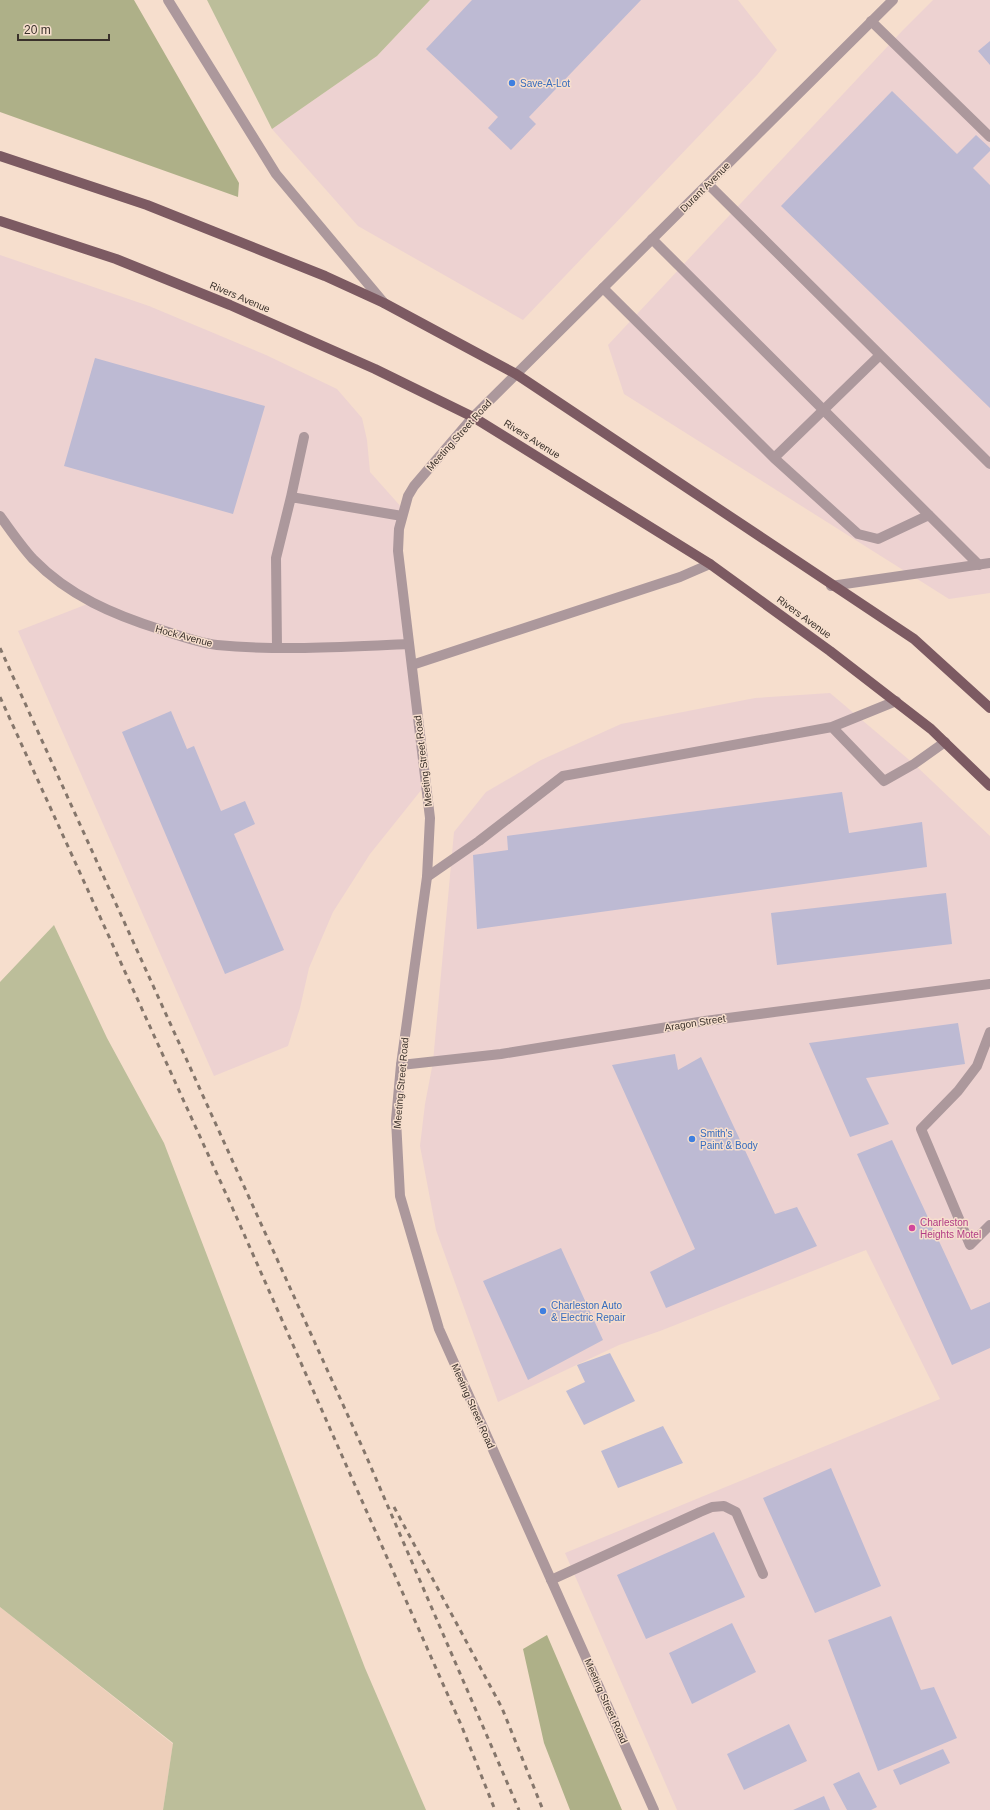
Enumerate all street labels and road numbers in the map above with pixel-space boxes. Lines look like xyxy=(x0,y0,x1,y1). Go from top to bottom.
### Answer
street label: Durant Avenue xyxy=(678,159,733,214)
street label: Rivers Avenue xyxy=(208,279,272,315)
street label: Meeting Street Road xyxy=(424,397,494,473)
street label: Rivers Avenue xyxy=(502,417,563,461)
street label: Rivers Avenue xyxy=(775,594,834,641)
street label: Hock Avenue xyxy=(154,623,214,649)
street label: Meeting Street Road xyxy=(412,715,434,807)
street label: Aragon Street xyxy=(664,1013,727,1033)
street label: Meeting Street Road xyxy=(392,1037,410,1129)
street label: Meeting Street Road xyxy=(449,1362,497,1450)
street label: Meeting Street Road xyxy=(582,1657,630,1745)

